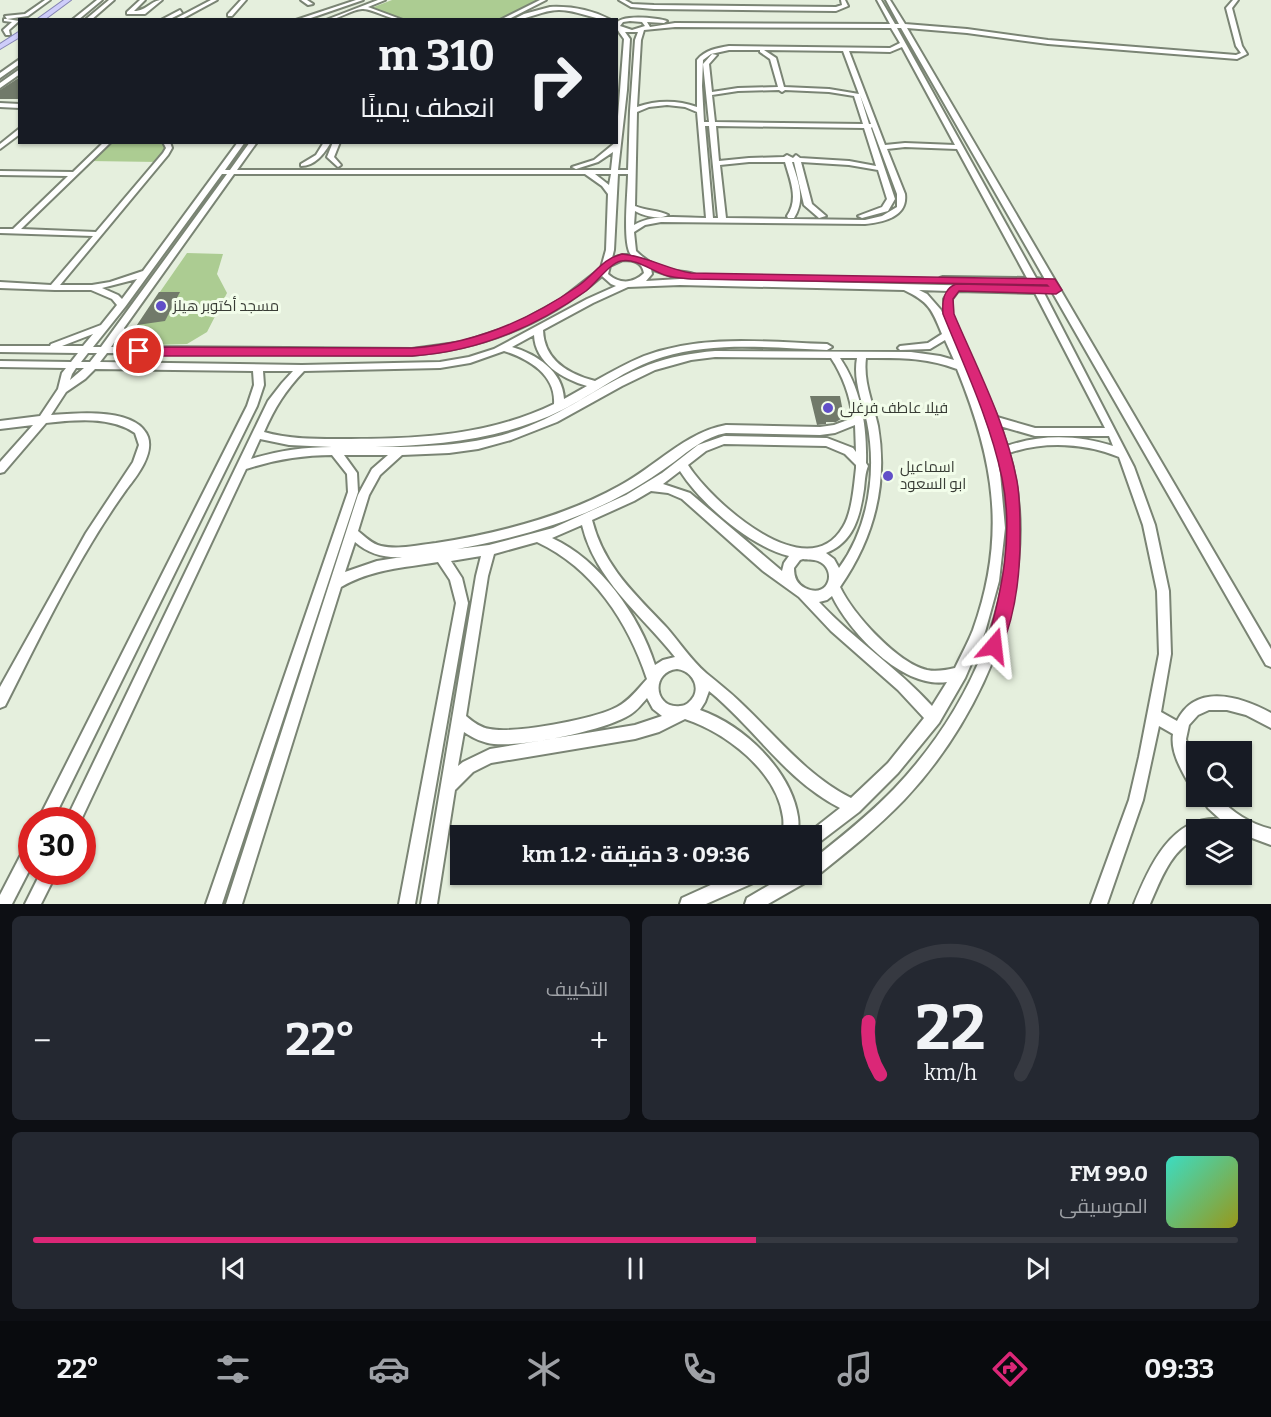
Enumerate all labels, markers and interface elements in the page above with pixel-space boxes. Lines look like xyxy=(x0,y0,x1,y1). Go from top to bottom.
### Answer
text: 310 m xyxy=(378,31,495,81)
icon: right xyxy=(516,42,594,120)
text: انعطف يمينًا xyxy=(360,92,495,124)
place label: مسجد أكتوبر هيلز xyxy=(172,296,279,315)
marker: مسجد أكتوبر هيلز xyxy=(154,299,168,313)
pin xyxy=(113,325,164,376)
icon: arrive xyxy=(122,334,155,367)
place label: فيلا عاطف فرغلى xyxy=(840,399,948,418)
marker: فيلا عاطف فرغلى xyxy=(821,401,835,415)
place label: اسماعيل ابو السعود xyxy=(900,458,966,493)
marker: اسماعيل ابو السعود xyxy=(881,469,895,483)
position arrow xyxy=(962,614,1026,678)
map controls xyxy=(1186,741,1252,885)
button: search xyxy=(1186,741,1252,807)
speed limit sign: 30 xyxy=(18,807,96,885)
button: layers xyxy=(1186,819,1252,885)
text: 09:36 · 3 دقيقة · 1.2 km xyxy=(522,841,750,868)
text: التكييف xyxy=(546,977,609,1001)
text: 22 xyxy=(915,991,985,1066)
text: 22° xyxy=(285,1013,356,1067)
text: − xyxy=(33,1021,51,1061)
text: + xyxy=(590,1021,608,1061)
text: km/h xyxy=(924,1060,977,1086)
text: 99.0 FM xyxy=(1070,1160,1148,1187)
text: الموسيقى xyxy=(1059,1194,1148,1218)
icon: previous xyxy=(217,1252,250,1285)
icon: pause xyxy=(619,1252,652,1285)
icon: next xyxy=(1021,1252,1054,1285)
icon: filters xyxy=(212,1348,254,1390)
icon: car xyxy=(368,1348,410,1390)
icon: climate xyxy=(523,1348,565,1390)
icon: phone xyxy=(678,1348,720,1390)
icon: music xyxy=(834,1348,876,1390)
icon: directions xyxy=(989,1348,1031,1390)
text: 22° xyxy=(57,1353,99,1385)
text: 09:33 xyxy=(1144,1353,1214,1385)

